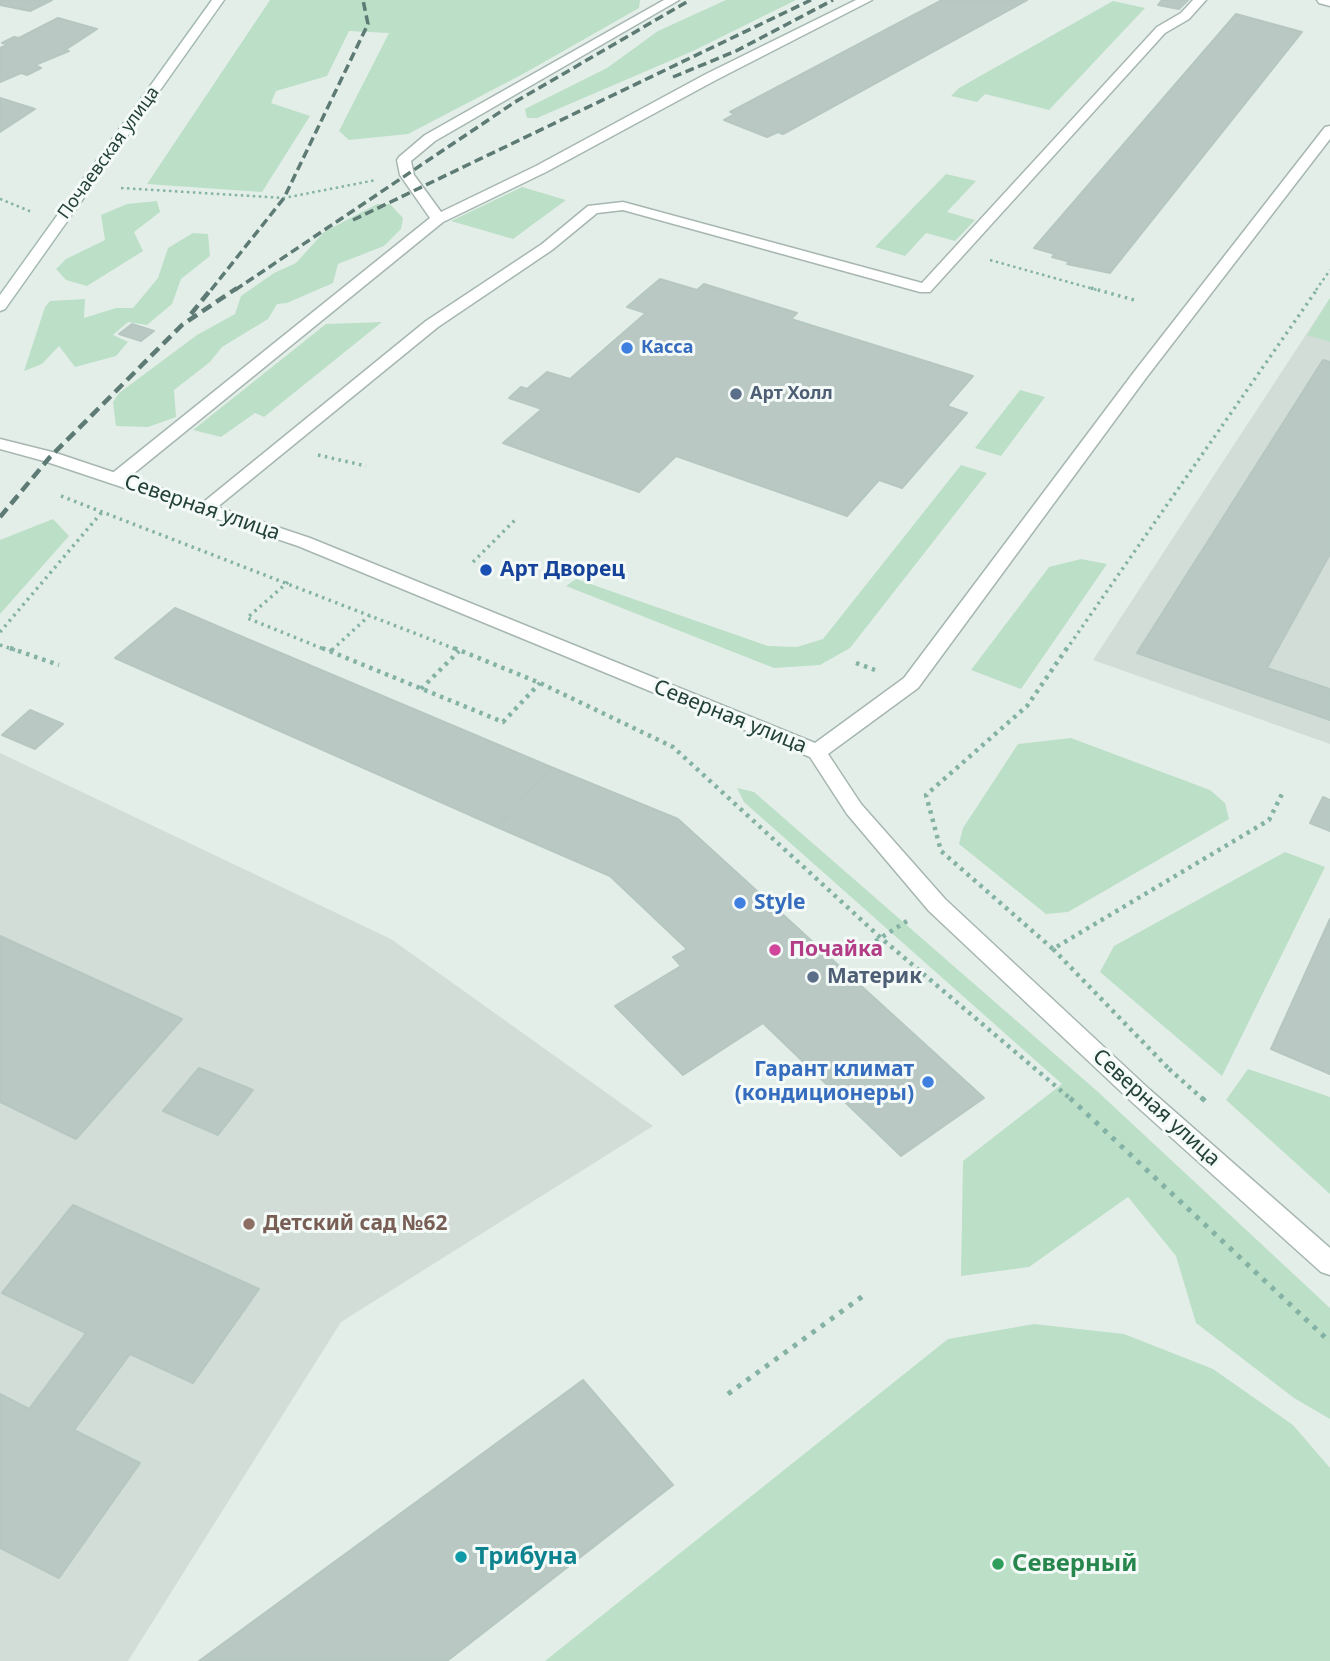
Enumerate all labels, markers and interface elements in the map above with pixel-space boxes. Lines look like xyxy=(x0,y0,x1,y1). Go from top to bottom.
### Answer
street label: Почаевская улица xyxy=(54,83,164,223)
place label: Касса xyxy=(641,337,693,359)
marker: Касса xyxy=(619,340,635,356)
place label: Арт Холл xyxy=(750,383,833,405)
marker: Арт Холл xyxy=(728,386,744,402)
street label: Северная улица xyxy=(121,470,283,546)
place label: Арт Дворец xyxy=(500,557,625,583)
marker: Арт Дворец xyxy=(478,562,494,578)
street label: Северная улица xyxy=(650,675,810,759)
place label: Style xyxy=(754,890,805,916)
marker: Style xyxy=(732,895,748,911)
place label: Почайка xyxy=(789,937,883,963)
marker: Почайка xyxy=(767,942,783,958)
place label: Материк xyxy=(827,964,922,990)
marker: Материк xyxy=(805,969,821,985)
street label: Северная улица xyxy=(1087,1044,1225,1172)
place label: Гарант климат (кондиционеры) xyxy=(735,1057,914,1107)
marker: Гарант климат (кондиционеры) xyxy=(920,1074,936,1090)
place label: Детский сад №62 xyxy=(263,1211,447,1237)
marker: Детский сад №62 xyxy=(241,1216,257,1232)
place label: Трибуна xyxy=(475,1543,578,1571)
marker: Трибуна xyxy=(453,1549,469,1565)
place label: Северный xyxy=(1012,1550,1137,1578)
marker: Северный xyxy=(990,1556,1006,1572)

